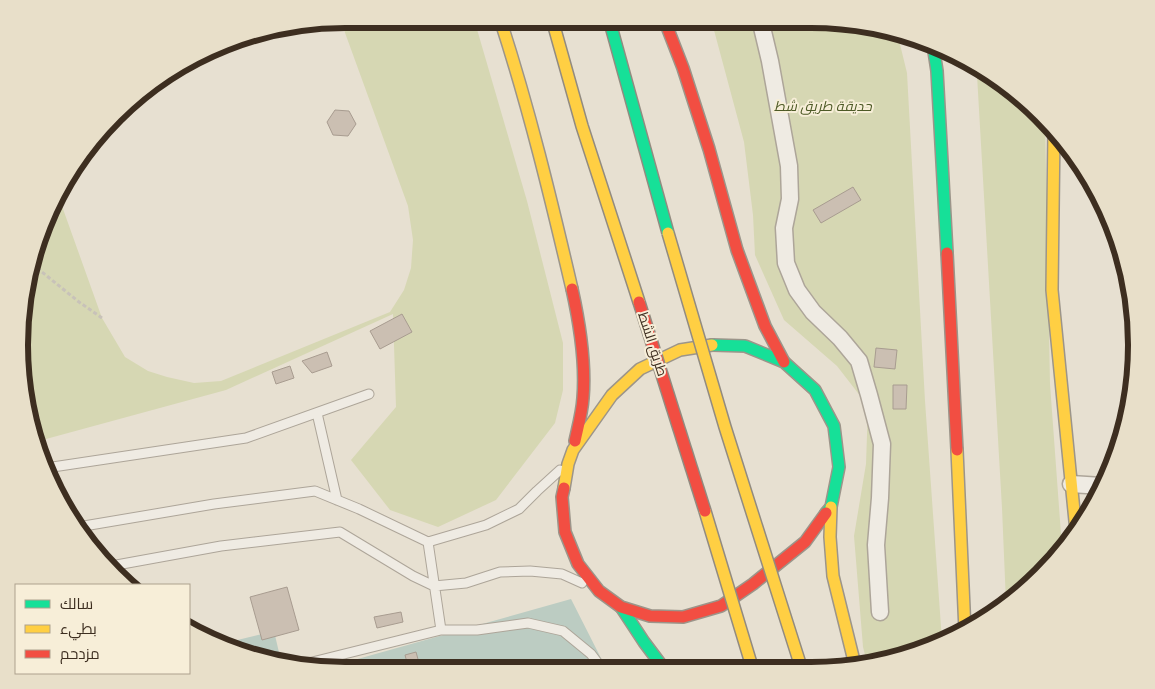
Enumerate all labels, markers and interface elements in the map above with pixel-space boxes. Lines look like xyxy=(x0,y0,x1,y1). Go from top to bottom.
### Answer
park label: حديقة طريق شط xyxy=(774,99,873,115)
street label: طريق الشط xyxy=(634,310,670,378)
legend xyxy=(15,584,190,674)
text: سالك xyxy=(60,596,93,612)
text: بطيء xyxy=(60,621,97,641)
text: مزدحم xyxy=(60,646,100,664)

